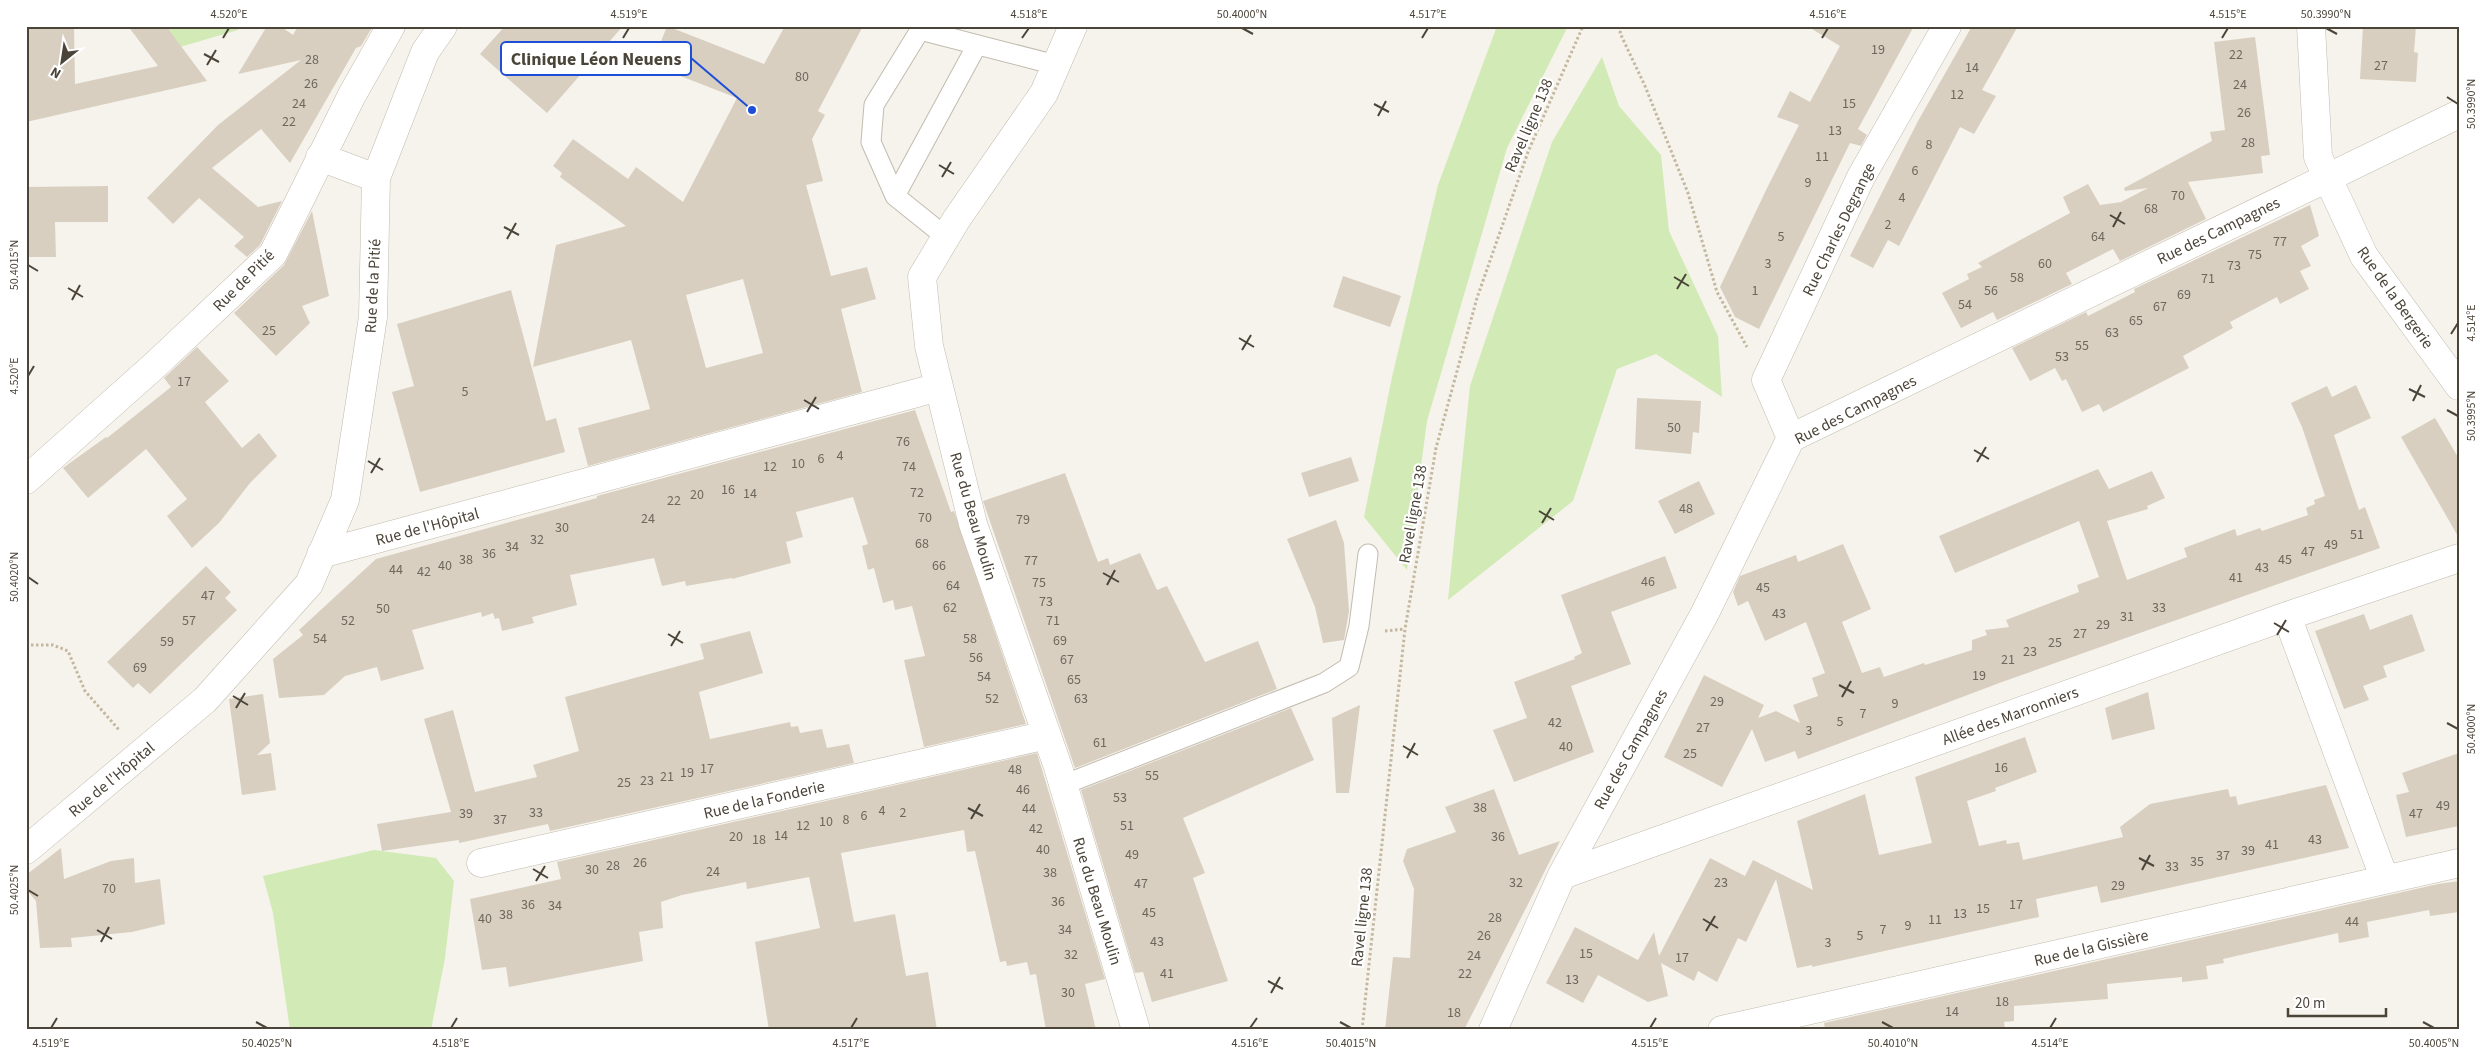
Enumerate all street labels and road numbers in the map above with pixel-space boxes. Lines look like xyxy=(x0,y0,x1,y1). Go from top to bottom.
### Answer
street label: Ravel ligne 138 xyxy=(1499,75,1559,176)
street label: Rue Charles Degrange xyxy=(1797,159,1881,300)
street label: Rue des Campagnes xyxy=(2153,191,2284,270)
street label: Rue de la Pitié xyxy=(360,238,386,334)
street label: Rue de la Bergerie xyxy=(2352,242,2439,353)
street label: Rue de Pitié xyxy=(208,245,280,316)
street label: Rue des Campagnes xyxy=(1791,369,1921,450)
street label: Rue du Beau Moulin xyxy=(944,450,1002,583)
street label: Ravel ligne 138 xyxy=(1394,463,1432,565)
street label: Rue de l'Hôpital xyxy=(373,503,481,551)
street label: Allée des Marronniers xyxy=(1939,681,2082,751)
street label: Rue des Campagnes xyxy=(1589,685,1673,814)
street label: Rue de l'Hôpital xyxy=(64,737,159,822)
street label: Rue de la Fonderie xyxy=(702,775,827,825)
street label: Rue du Beau Moulin xyxy=(1067,835,1127,968)
street label: Ravel ligne 138 xyxy=(1346,866,1378,968)
street label: Rue de la Gissière xyxy=(2032,924,2151,972)

